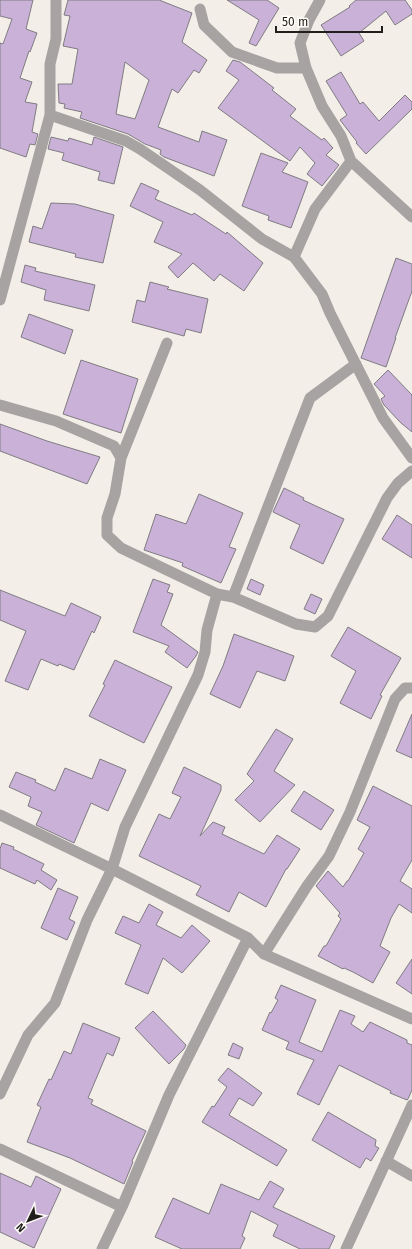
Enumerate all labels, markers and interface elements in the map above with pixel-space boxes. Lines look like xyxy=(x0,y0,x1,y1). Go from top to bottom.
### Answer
scale bar xyxy=(276,8,382,34)
text: 50 m xyxy=(282,15,308,29)
north arrow xyxy=(8,1201,48,1241)
text: N xyxy=(14,1220,28,1235)

